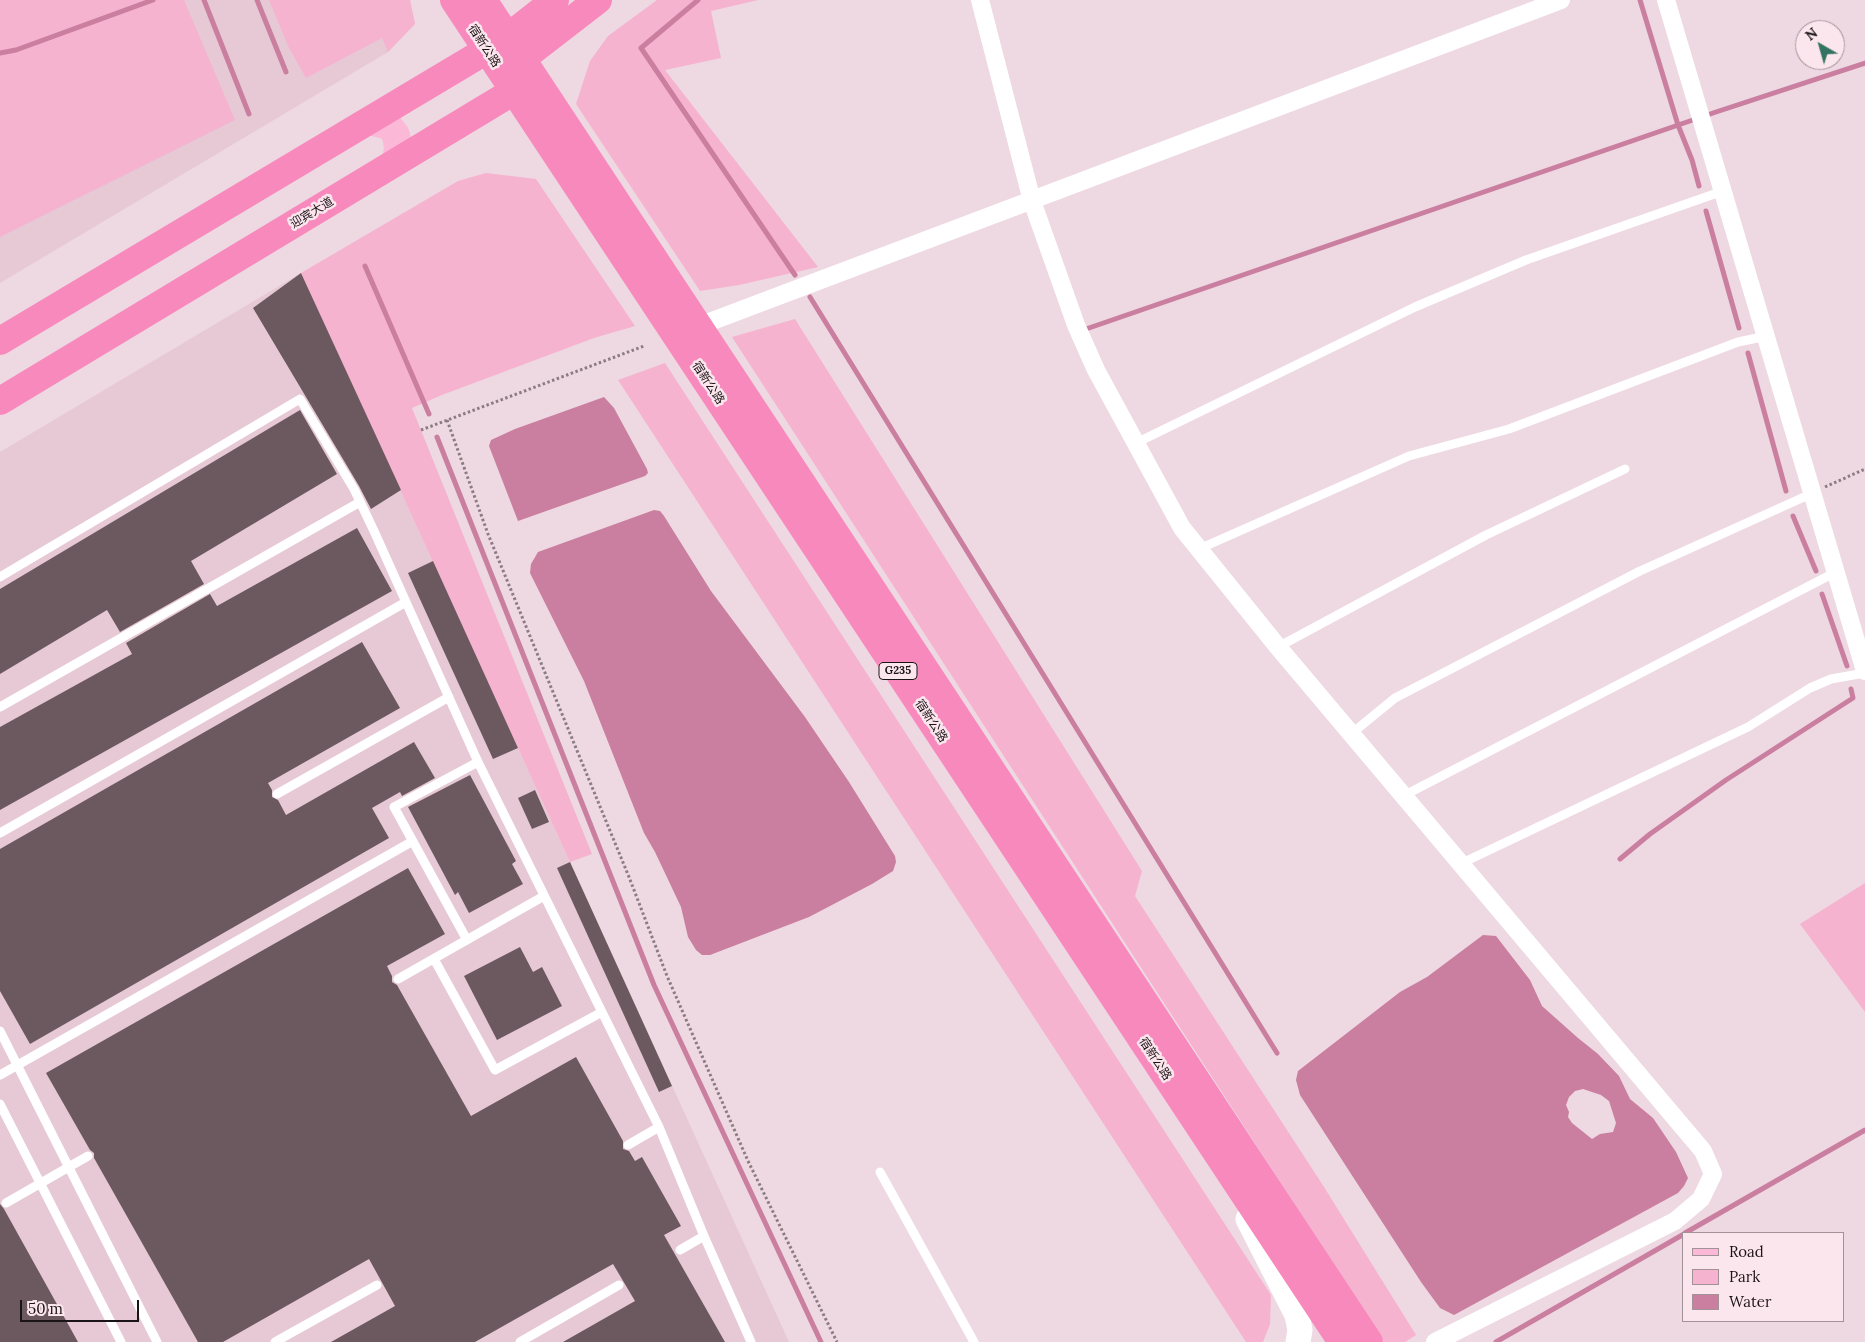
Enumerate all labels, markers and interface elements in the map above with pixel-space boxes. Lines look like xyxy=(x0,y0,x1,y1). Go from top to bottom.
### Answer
north arrow xyxy=(1795,20,1845,70)
street label: 宿新公路 xyxy=(465,22,503,70)
text: N xyxy=(1802,24,1821,44)
street label: 迎宾大道 xyxy=(288,194,336,232)
street label: 宿新公路 xyxy=(689,359,727,407)
road number: G235 xyxy=(879,662,917,679)
street label: 宿新公路 xyxy=(912,697,950,745)
street label: 宿新公路 xyxy=(1136,1035,1174,1083)
legend xyxy=(1682,1232,1845,1322)
text: Road xyxy=(1729,1242,1764,1261)
text: Park xyxy=(1729,1267,1760,1286)
scale bar xyxy=(22,1290,141,1322)
text: Water xyxy=(1729,1292,1771,1311)
text: 50 m xyxy=(28,1299,63,1318)

